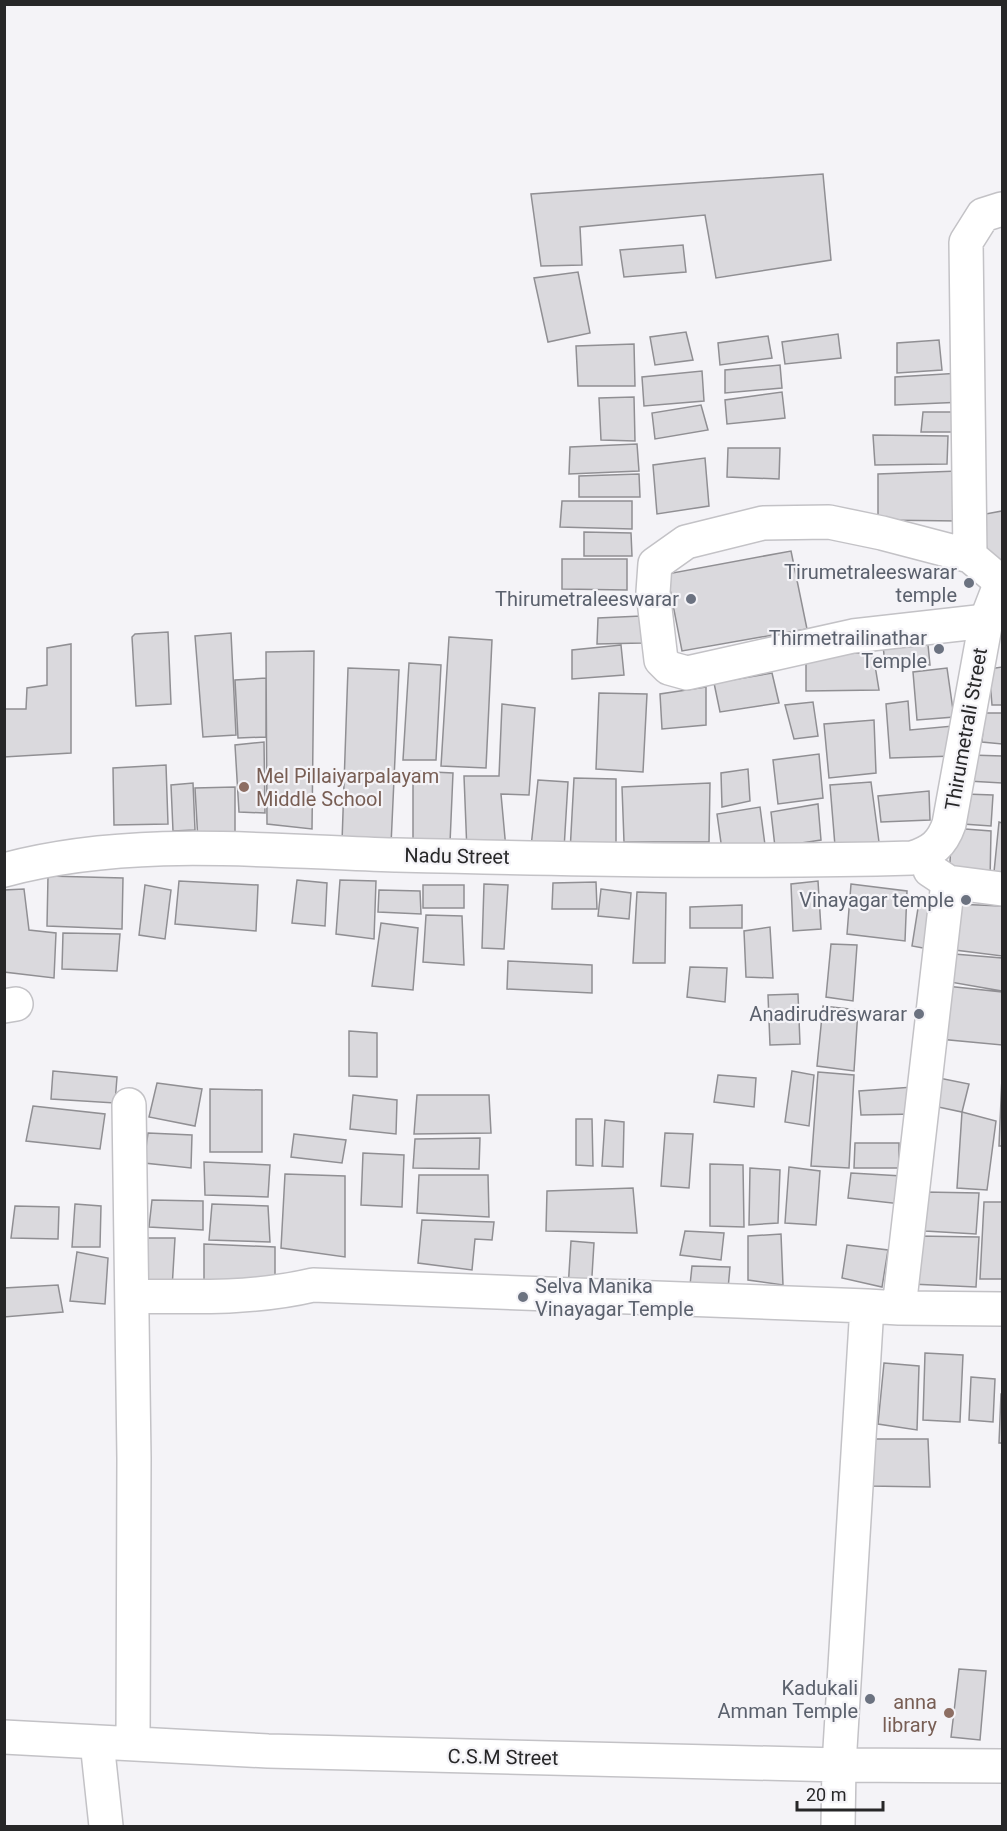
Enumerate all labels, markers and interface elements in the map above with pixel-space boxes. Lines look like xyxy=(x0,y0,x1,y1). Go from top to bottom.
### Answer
place label: Tirumetraleeswarar temple xyxy=(784,560,957,607)
marker: Tirumetraleeswarar temple xyxy=(962,576,976,590)
place label: Thirumetraleeswarar xyxy=(495,587,679,611)
marker: Thirumetraleeswarar xyxy=(684,592,698,606)
place label: Thirmetrailinathar Temple xyxy=(769,626,927,673)
marker: Thirmetrailinathar Temple xyxy=(932,642,946,656)
street label: Thirumetrali Street xyxy=(940,646,992,812)
place label: Mel Pillaiyarpalayam Middle School xyxy=(256,764,439,811)
marker: Mel Pillaiyarpalayam Middle School xyxy=(237,780,251,794)
street label: Nadu Street xyxy=(404,843,510,869)
place label: Vinayagar temple xyxy=(799,888,954,912)
marker: Vinayagar temple xyxy=(959,893,973,907)
place label: Anadirudreswarar xyxy=(749,1002,907,1026)
marker: Anadirudreswarar xyxy=(912,1007,926,1021)
place label: Selva Manika Vinayagar Temple xyxy=(535,1274,694,1321)
marker: Selva Manika Vinayagar Temple xyxy=(516,1290,530,1304)
place label: Kadukali Amman Temple xyxy=(718,1676,858,1723)
place label: anna library xyxy=(882,1690,938,1737)
marker: Kadukali Amman Temple xyxy=(863,1692,877,1706)
marker: anna library xyxy=(942,1706,956,1720)
street label: C.S.M Street xyxy=(447,1744,559,1770)
scale bar xyxy=(797,1774,882,1812)
text: 20 m xyxy=(806,1784,846,1805)

